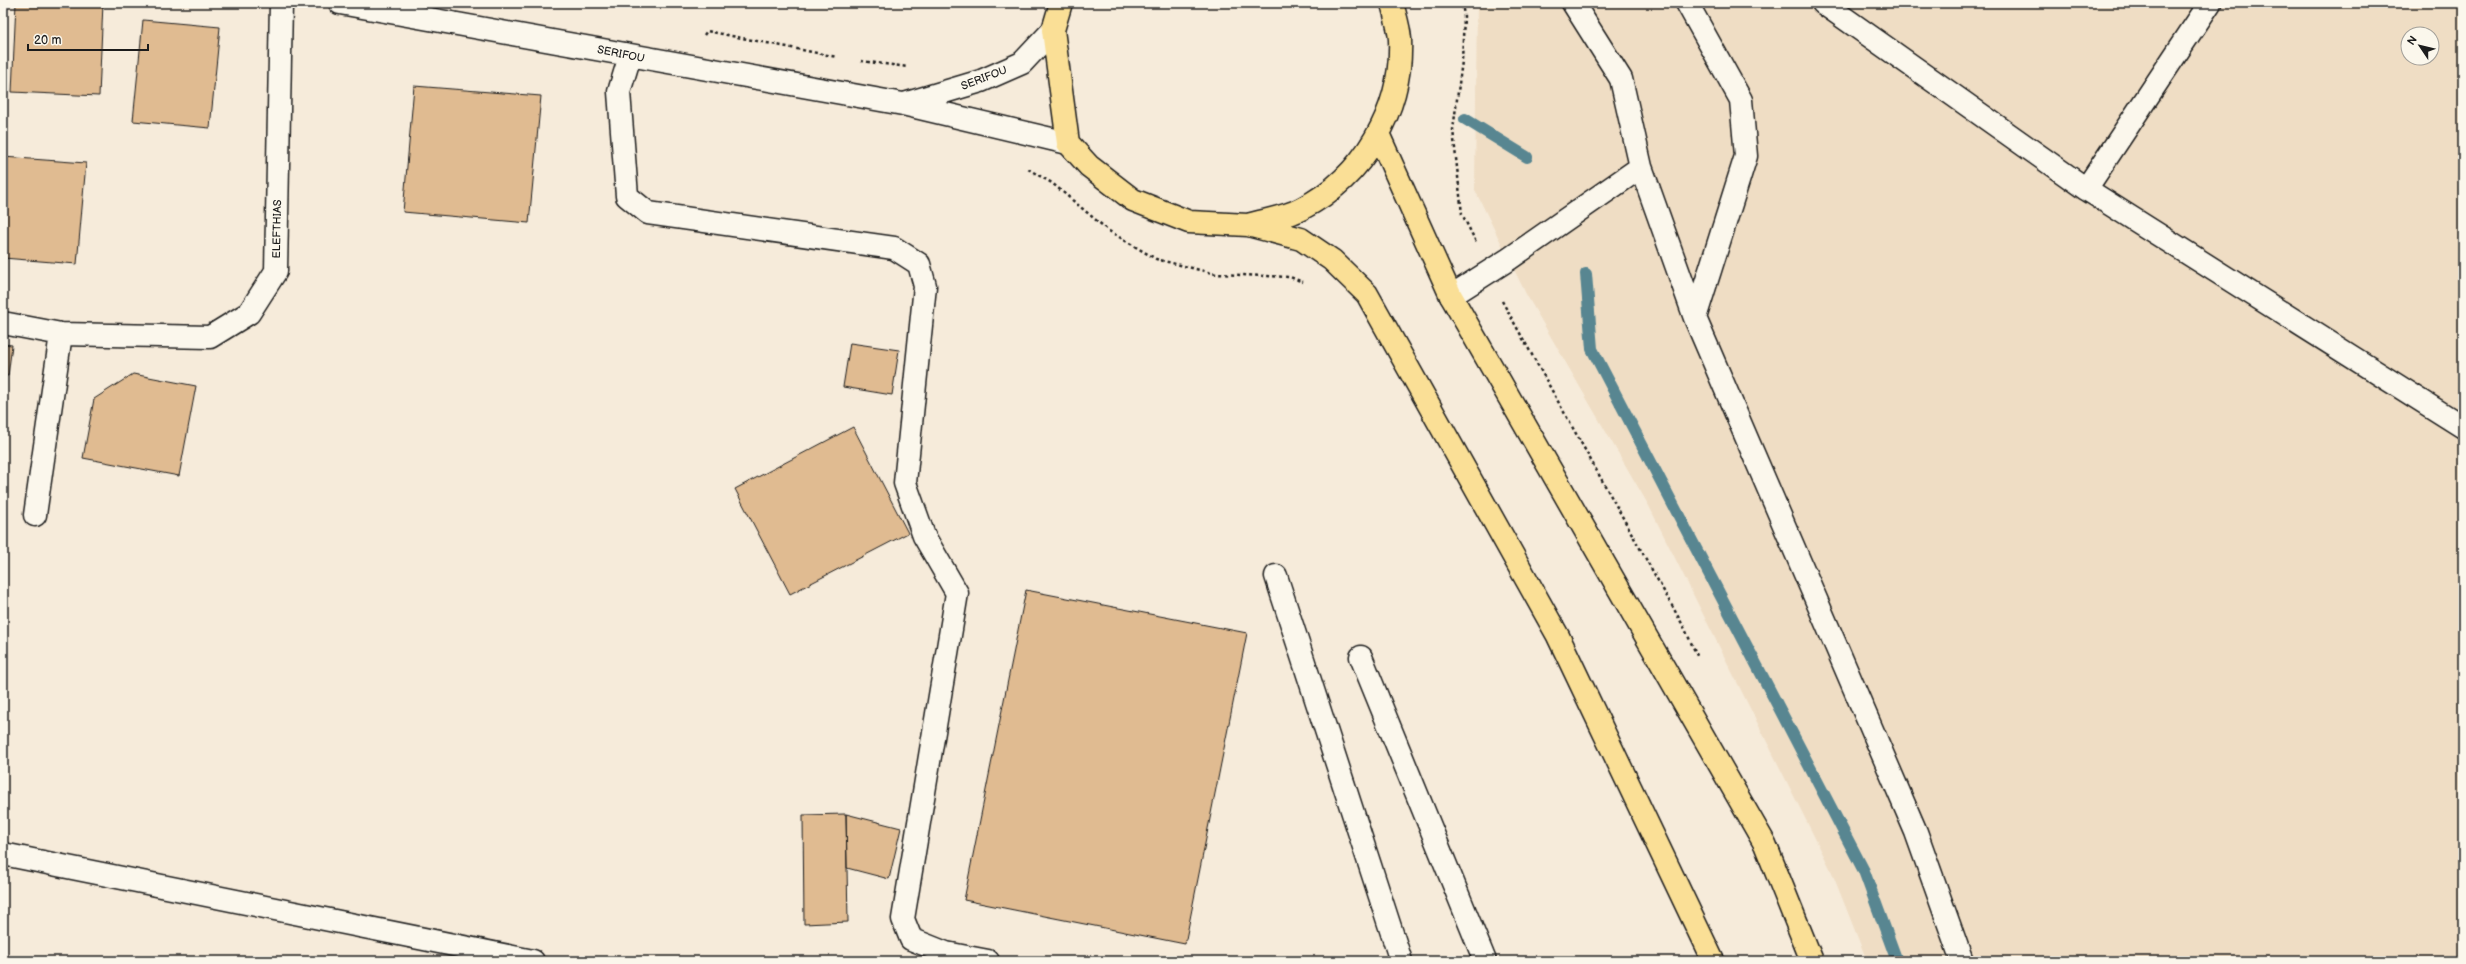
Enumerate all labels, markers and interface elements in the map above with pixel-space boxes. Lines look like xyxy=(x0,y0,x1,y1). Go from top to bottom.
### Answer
scale bar xyxy=(28,26,148,52)
north arrow xyxy=(2400,26,2440,66)
text: 20 m xyxy=(34,33,61,48)
text: N xyxy=(2405,33,2420,48)
street label: SERIFOU xyxy=(596,43,646,65)
street label: SERIFOU xyxy=(959,63,1009,93)
street label: ELEFTHIAS xyxy=(270,199,284,259)

